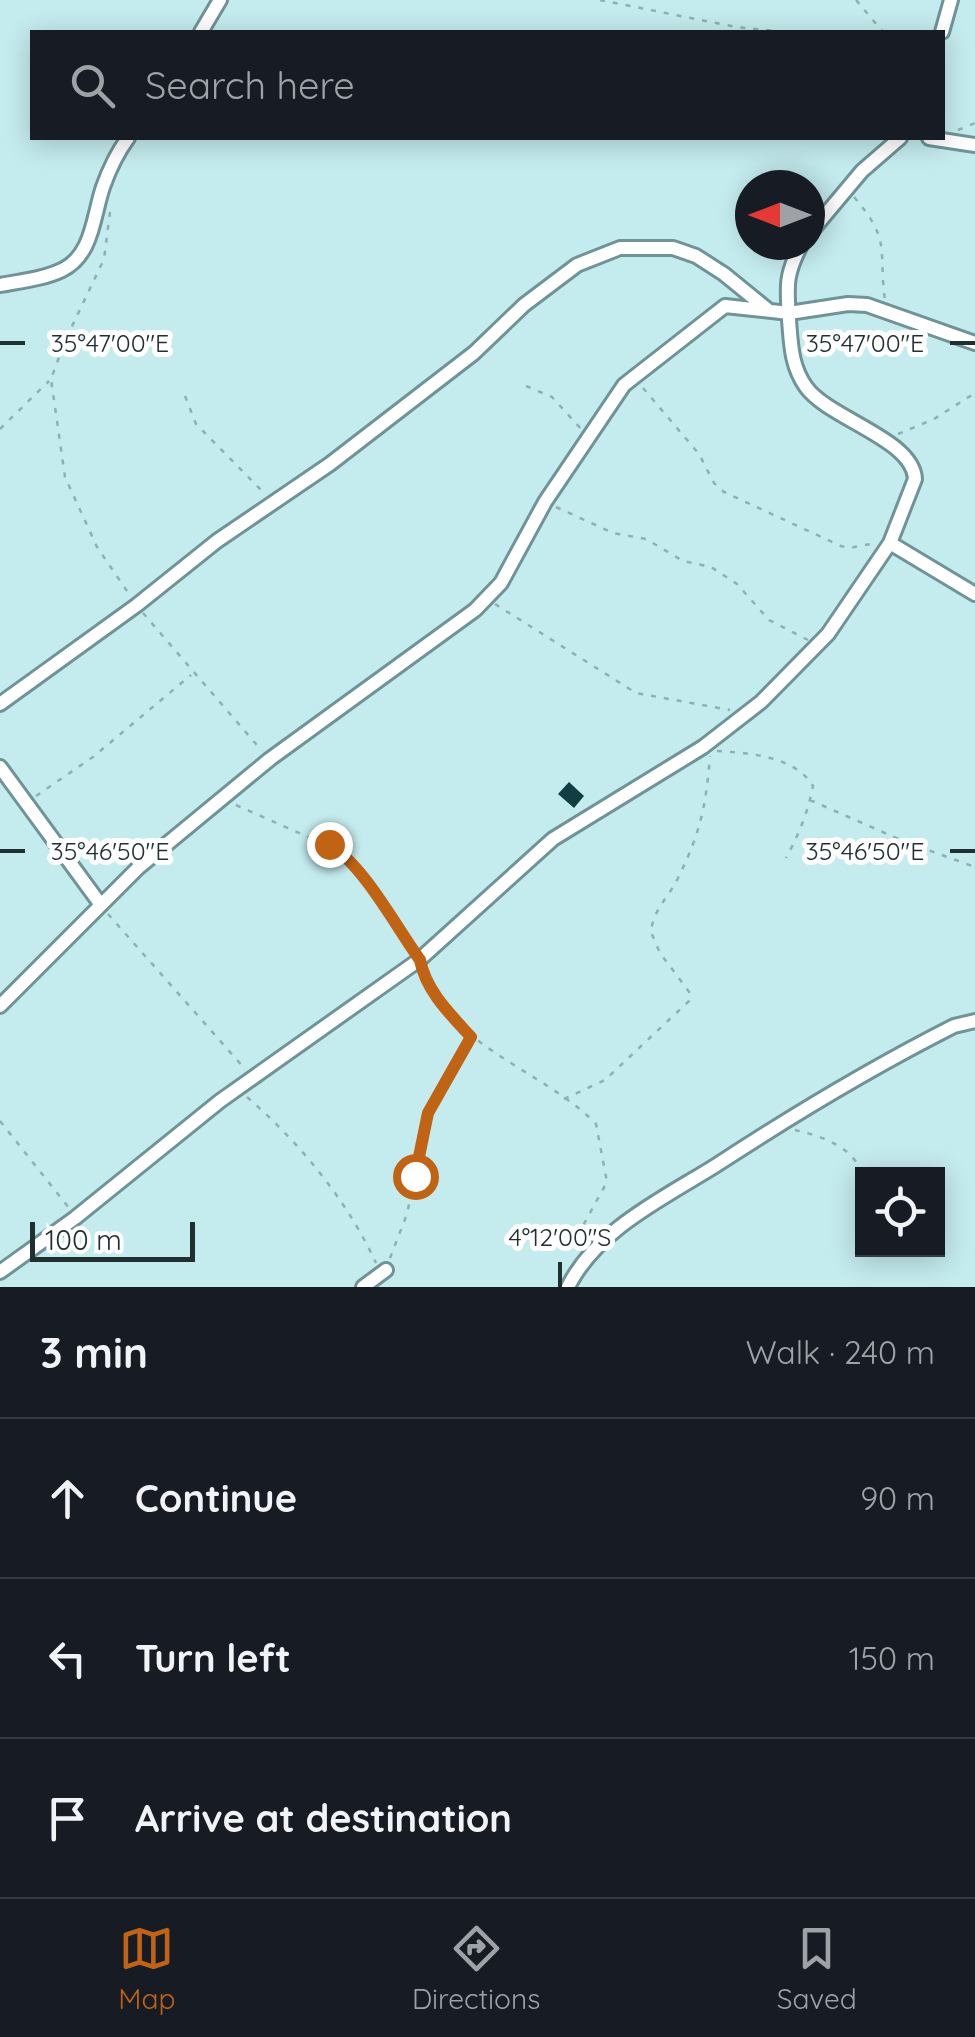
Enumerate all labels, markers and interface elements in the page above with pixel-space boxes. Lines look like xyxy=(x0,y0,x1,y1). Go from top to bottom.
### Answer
search box xyxy=(30,30,945,140)
icon: search xyxy=(65,58,120,113)
text: Search here xyxy=(145,61,355,109)
north arrow xyxy=(735,170,825,260)
text: 35°47'00"E xyxy=(51,327,169,358)
text: 35°47'00"E xyxy=(806,327,924,358)
route end xyxy=(307,822,353,868)
text: 35°46'50"E xyxy=(51,835,169,866)
text: 35°46'50"E xyxy=(806,835,924,866)
route start xyxy=(393,1154,439,1200)
map controls xyxy=(855,1167,945,1257)
button: locate xyxy=(855,1167,945,1257)
scale bar xyxy=(30,1217,195,1262)
text: 4°12'00"S xyxy=(509,1221,611,1252)
text: 100 m xyxy=(45,1222,122,1257)
text: 3 min xyxy=(40,1326,148,1379)
text: Walk · 240 m xyxy=(746,1332,935,1372)
icon: ahead xyxy=(40,1471,95,1526)
text: Continue xyxy=(135,1474,297,1522)
text: 90 m xyxy=(860,1478,935,1518)
icon: left xyxy=(40,1631,95,1686)
text: Turn left xyxy=(135,1634,291,1682)
text: 150 m xyxy=(849,1638,935,1678)
icon: arrive xyxy=(40,1791,95,1846)
text: Arrive at destination xyxy=(135,1794,512,1842)
tab: Map xyxy=(118,1921,175,2016)
tab: Directions xyxy=(412,1921,540,2016)
tab: Saved xyxy=(777,1921,857,2016)

